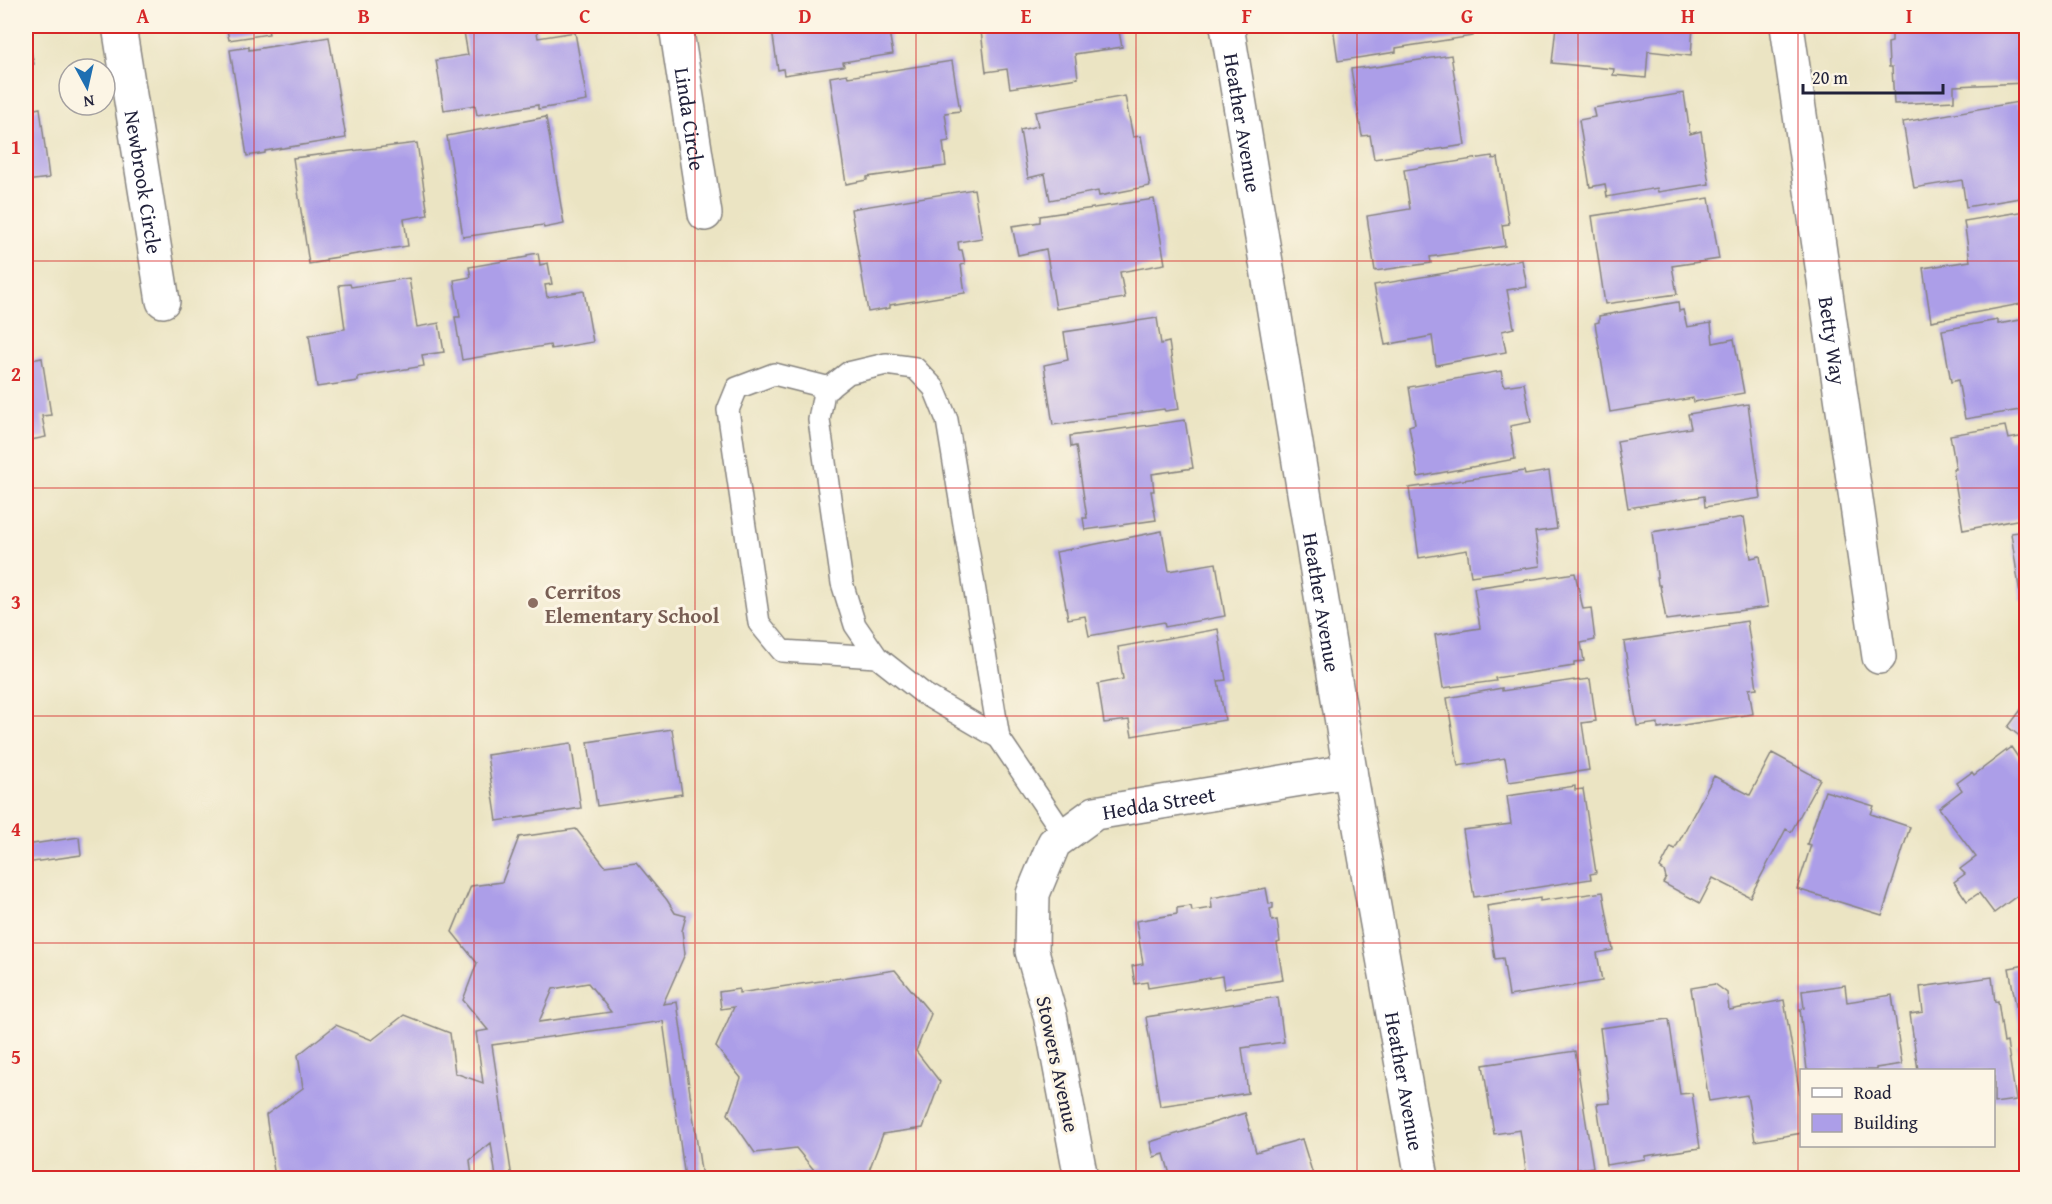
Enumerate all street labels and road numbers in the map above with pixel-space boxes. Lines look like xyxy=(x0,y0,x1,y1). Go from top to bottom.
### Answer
street label: Heather Avenue xyxy=(1216,51,1270,195)
street label: Linda Circle xyxy=(667,65,714,173)
street label: Newbrook Circle xyxy=(117,108,171,256)
street label: Betty Way xyxy=(1811,294,1855,388)
street label: Heather Avenue xyxy=(1295,530,1349,674)
street label: Hedda Street xyxy=(1100,778,1218,827)
street label: Stowers Avenue xyxy=(1028,993,1088,1135)
street label: Heather Avenue xyxy=(1377,1009,1432,1153)

